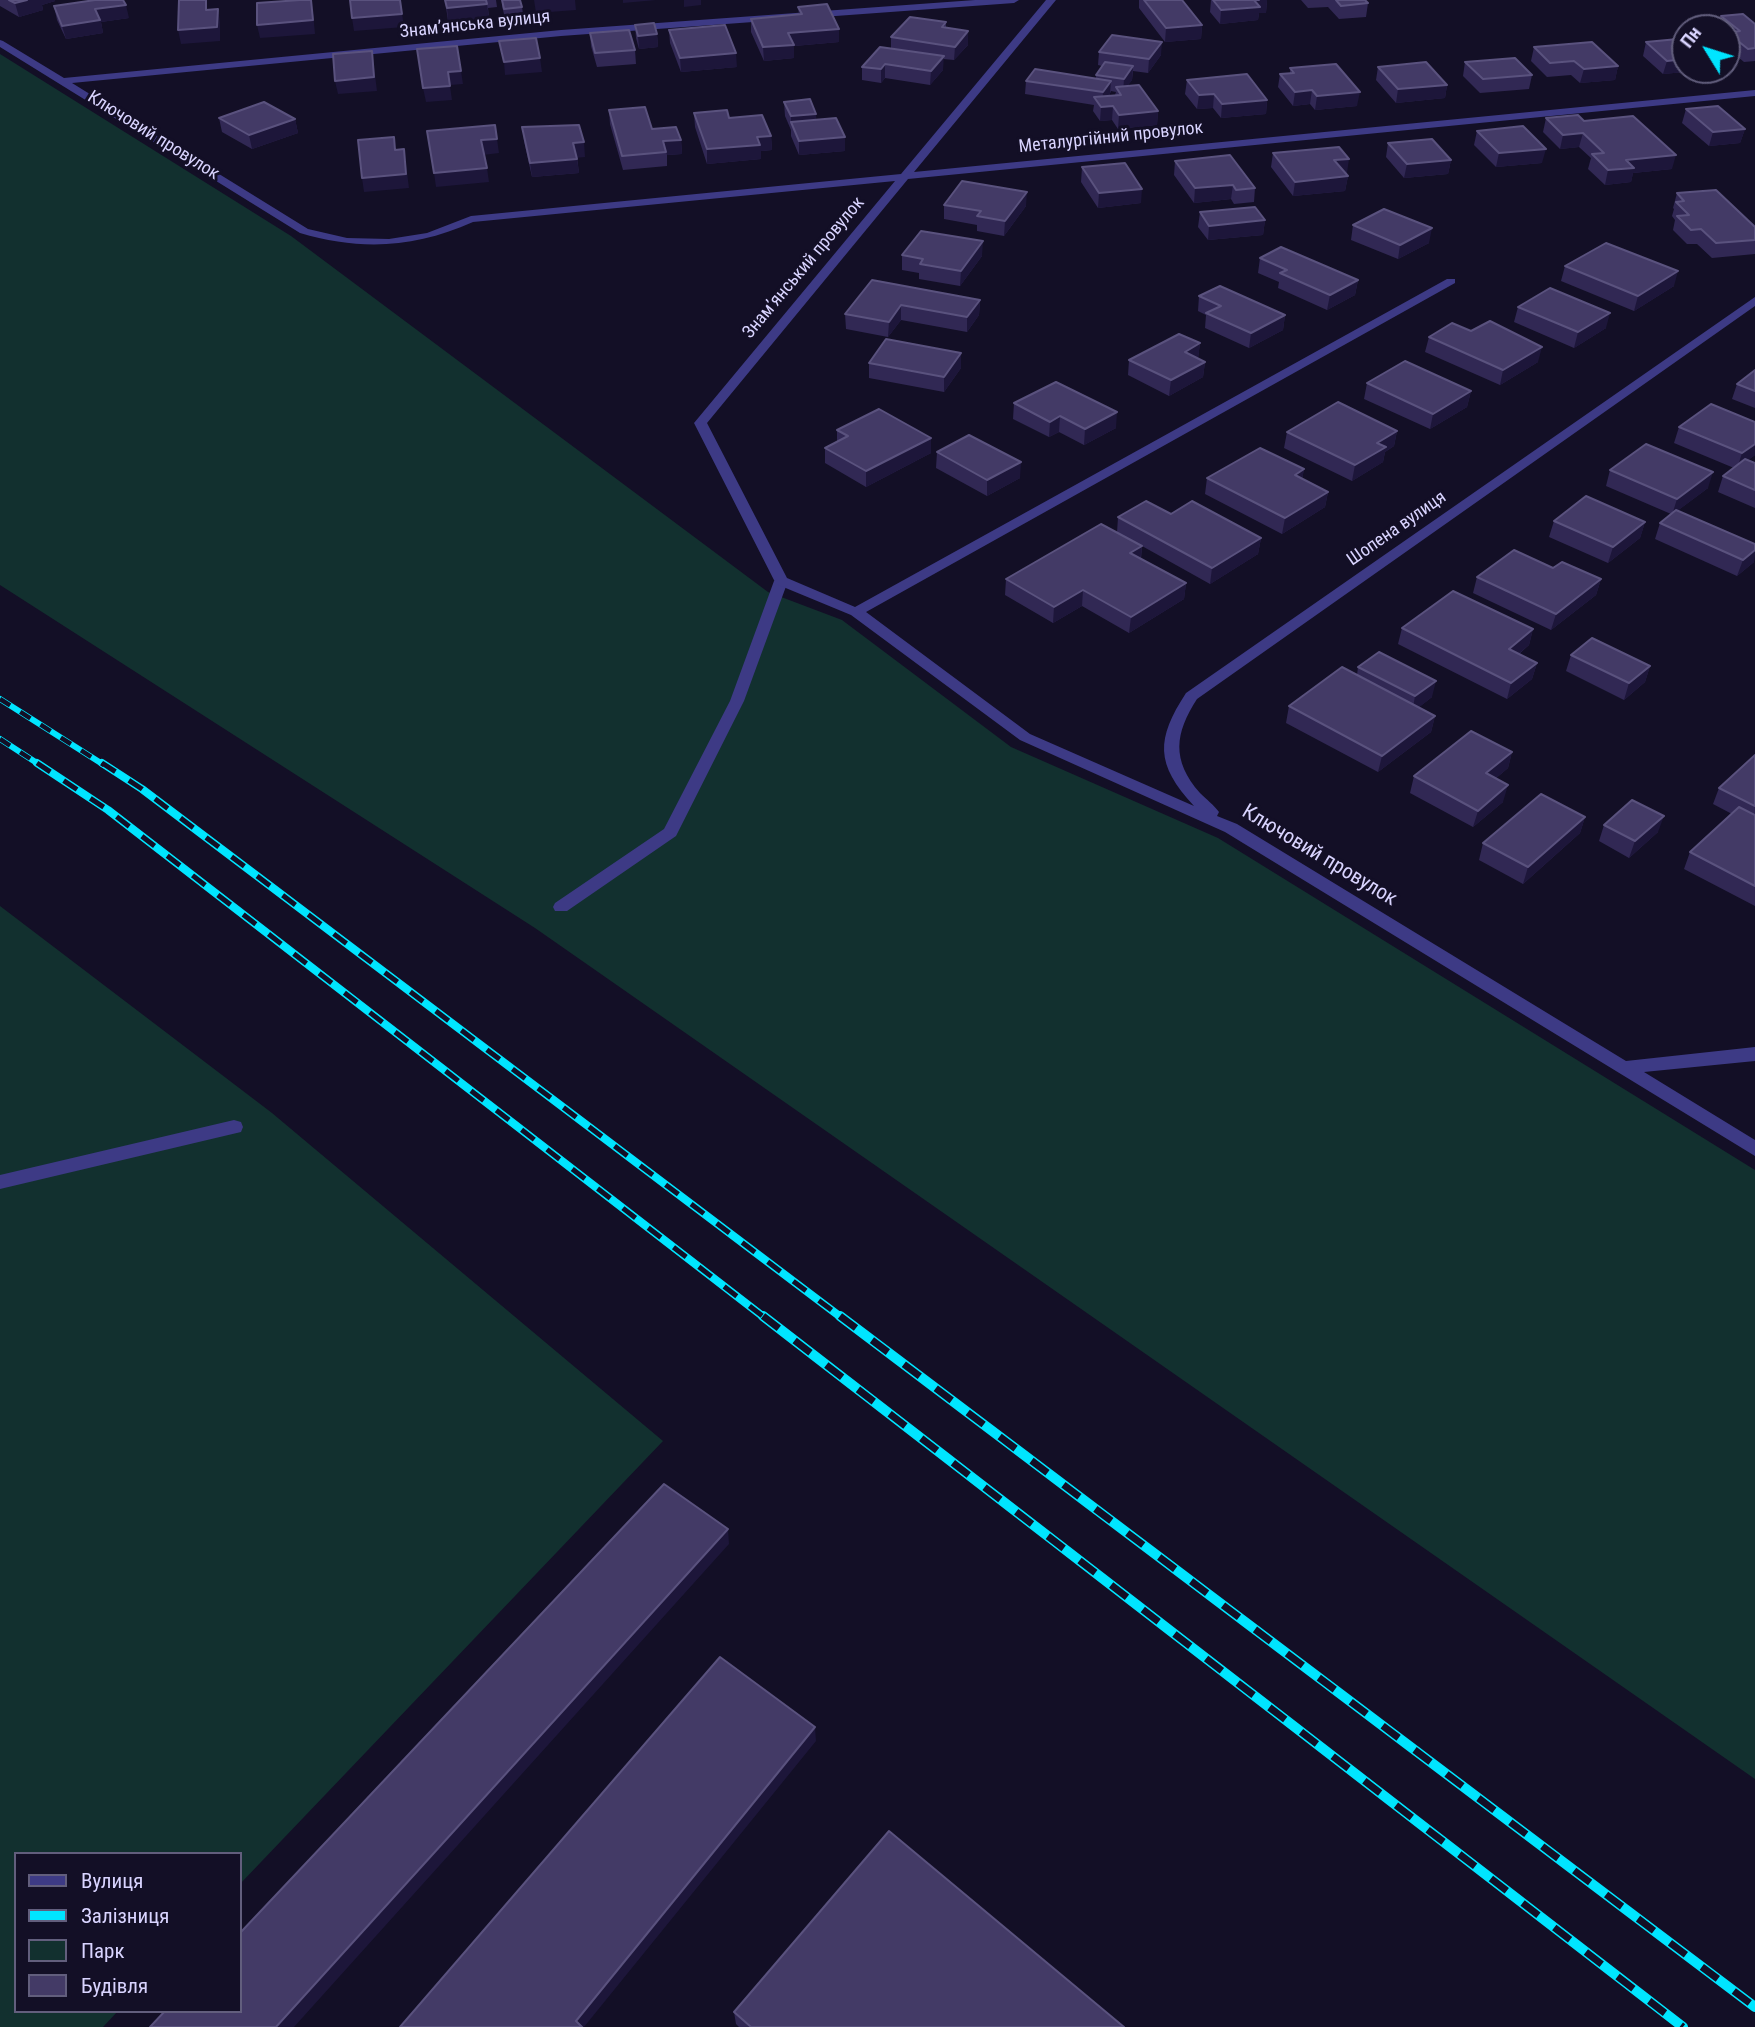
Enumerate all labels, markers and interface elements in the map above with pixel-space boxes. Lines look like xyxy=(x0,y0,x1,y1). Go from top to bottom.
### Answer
street label: Знам’янська вулиця xyxy=(399,6,551,44)
north arrow xyxy=(1671,14,1741,84)
text: Пн xyxy=(1675,22,1706,52)
street label: Ключовий провулок xyxy=(83,87,223,185)
street label: Металургійний провулок xyxy=(1018,118,1204,158)
street label: Знам’янський провулок xyxy=(738,193,870,343)
street label: Шопена вулиця xyxy=(1343,487,1451,571)
street label: Ключовий провулок xyxy=(1237,800,1401,912)
legend xyxy=(14,1852,242,2013)
text: Вулиця xyxy=(81,1869,143,1893)
text: Залізниця xyxy=(81,1904,170,1928)
text: Парк xyxy=(81,1939,125,1963)
text: Будівля xyxy=(81,1974,148,1998)

